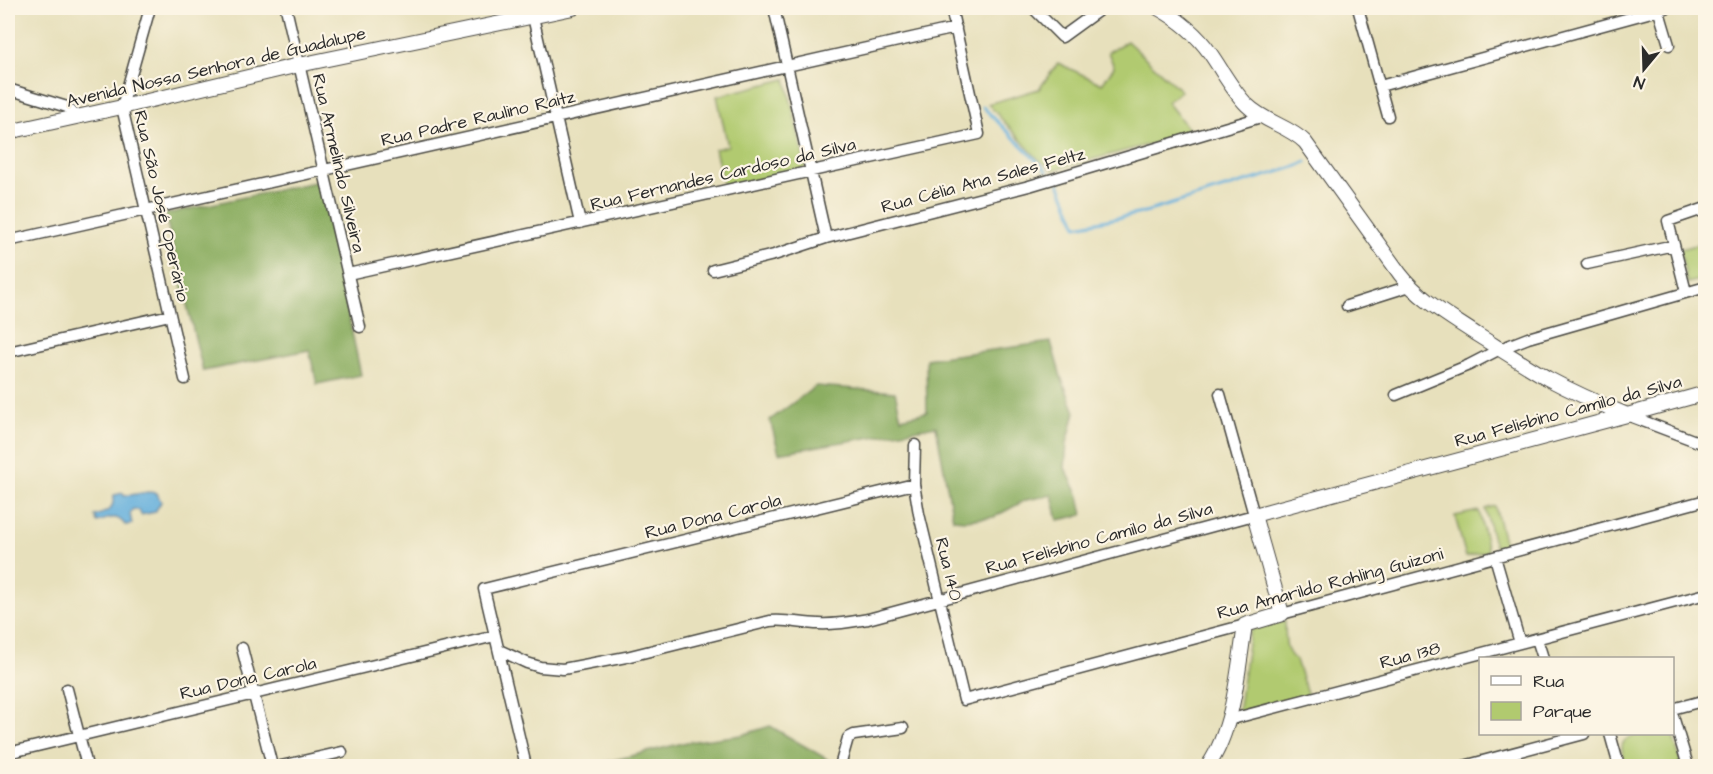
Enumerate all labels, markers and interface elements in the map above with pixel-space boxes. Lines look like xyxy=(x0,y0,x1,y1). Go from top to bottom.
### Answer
street label: Avenida Nossa Senhora de Guadalupe xyxy=(64,21,368,114)
north arrow xyxy=(1614,39,1674,99)
text: N xyxy=(1631,70,1648,94)
street label: Rua Armelindo Silveira xyxy=(306,71,371,255)
street label: Rua Padre Raulino Raitz xyxy=(378,84,578,153)
street label: Rua São José Operário xyxy=(127,108,196,304)
street label: Rua Fernandes Cardoso da Silva xyxy=(588,132,858,217)
street label: Rua Célia Ana Sales Feltz xyxy=(878,141,1088,220)
street label: Rua Felisbino Camilo da Silva xyxy=(1452,369,1685,454)
street label: Rua Dona Carola xyxy=(642,487,784,545)
street label: Rua Felisbino Camilo da Silva xyxy=(983,496,1216,581)
street label: Rua 140 xyxy=(929,535,968,603)
street label: Rua Amarildo Rohling Guizoni xyxy=(1214,541,1446,627)
street label: Rua 138 xyxy=(1377,635,1443,676)
street label: Rua Dona Carola xyxy=(177,651,319,706)
legend xyxy=(1479,657,1674,735)
text: Rua xyxy=(1533,669,1564,694)
text: Parque xyxy=(1533,699,1592,724)

